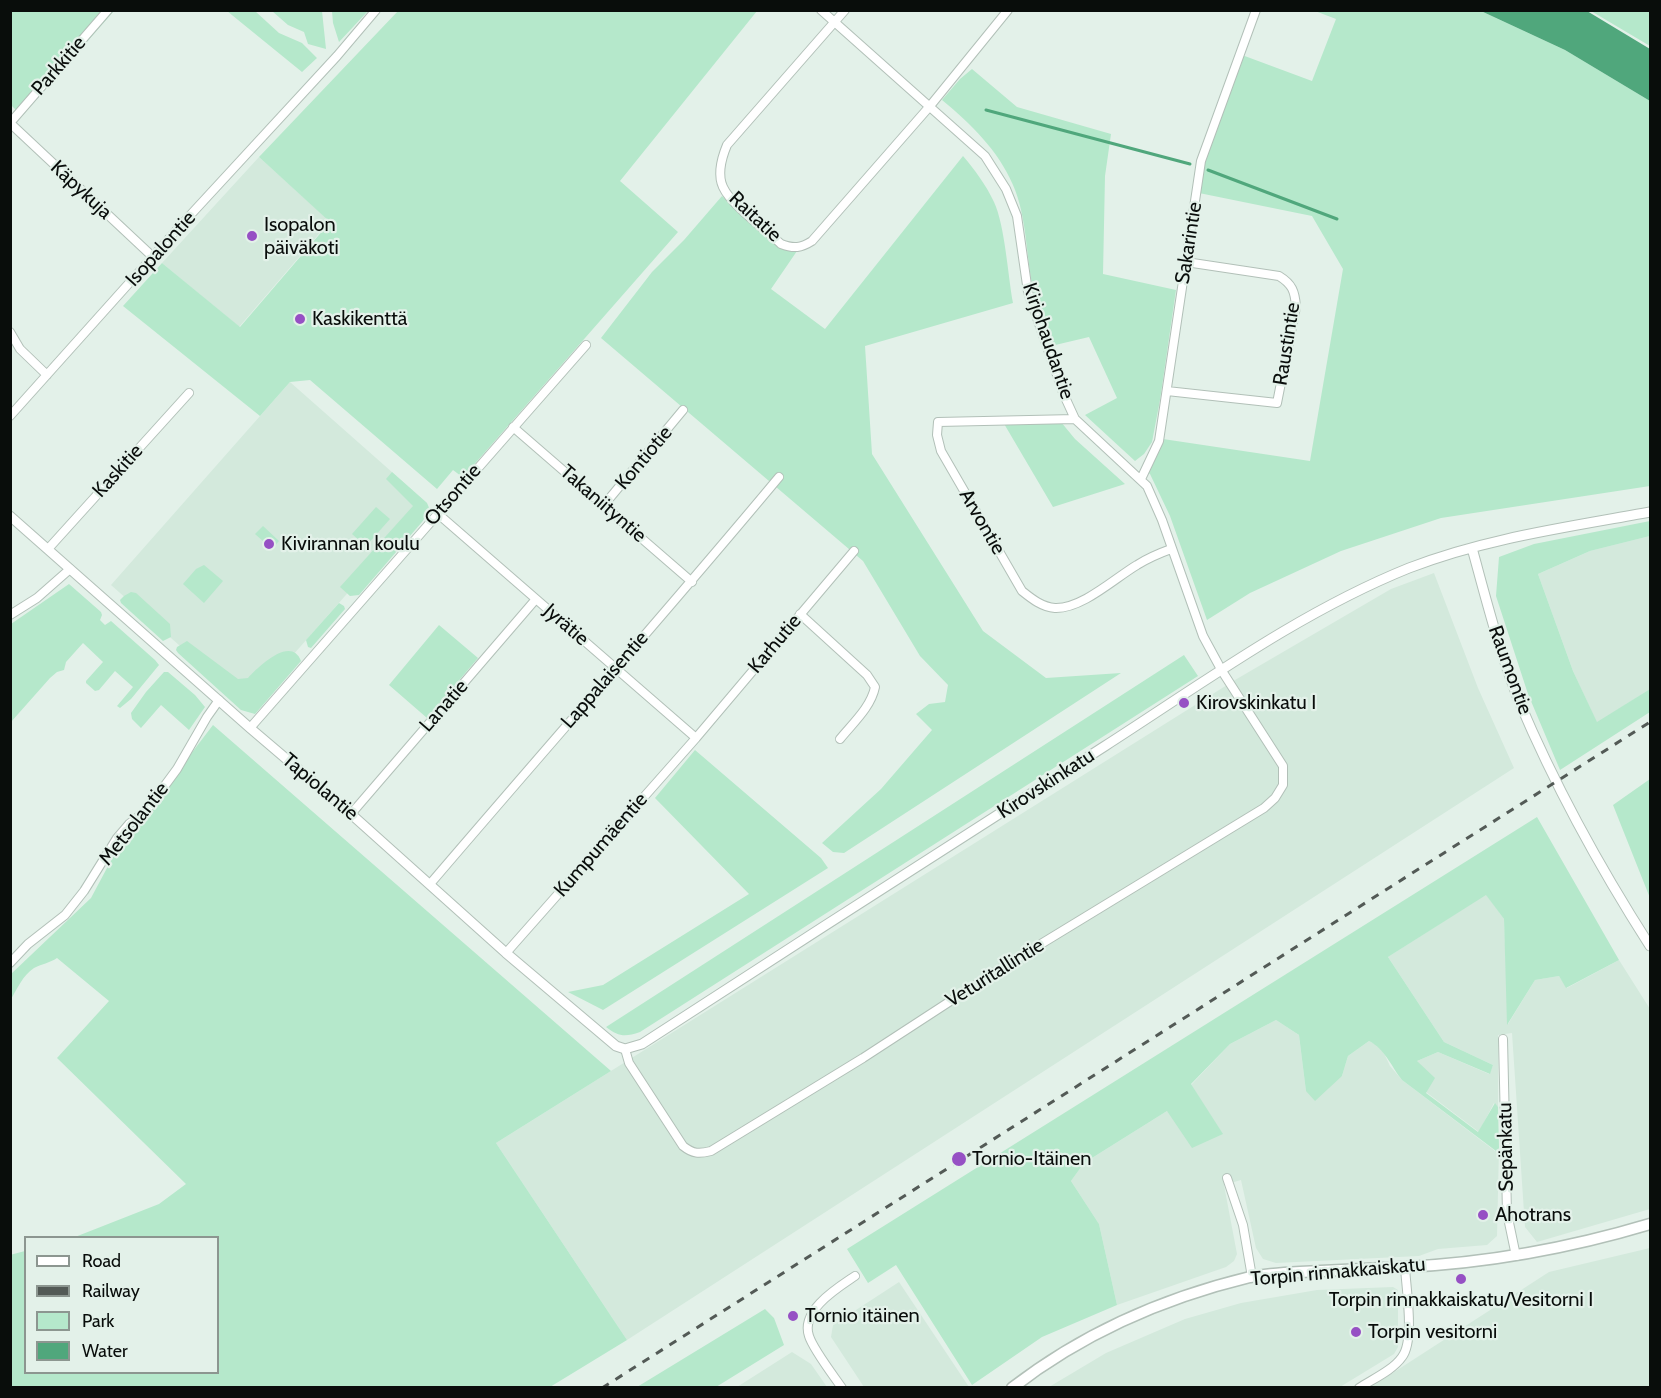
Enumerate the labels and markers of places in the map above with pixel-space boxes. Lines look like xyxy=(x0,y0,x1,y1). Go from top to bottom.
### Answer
place label: Isopalon päiväkoti xyxy=(264,213,339,260)
marker: Isopalon päiväkoti xyxy=(245,229,259,243)
place label: Kaskikenttä xyxy=(312,307,407,331)
marker: Kaskikenttä xyxy=(293,312,307,326)
place label: Kivirannan koulu xyxy=(281,532,420,556)
marker: Kivirannan koulu xyxy=(262,537,276,551)
place label: Kirovskinkatu I xyxy=(1196,691,1316,715)
marker: Kirovskinkatu I xyxy=(1177,696,1191,710)
place label: Tornio-Itäinen xyxy=(972,1147,1091,1171)
marker: Tornio-Itäinen xyxy=(950,1150,968,1168)
place label: Ahotrans xyxy=(1495,1203,1571,1227)
marker: Ahotrans xyxy=(1476,1208,1490,1222)
marker: Torpin rinnakkaiskatu/Vesitorni I xyxy=(1454,1272,1468,1286)
place label: Torpin rinnakkaiskatu/Vesitorni I xyxy=(1329,1288,1593,1312)
place label: Tornio itäinen xyxy=(805,1304,920,1328)
marker: Tornio itäinen xyxy=(786,1309,800,1323)
place label: Torpin vesitorni xyxy=(1368,1320,1497,1344)
marker: Torpin vesitorni xyxy=(1349,1325,1363,1339)

